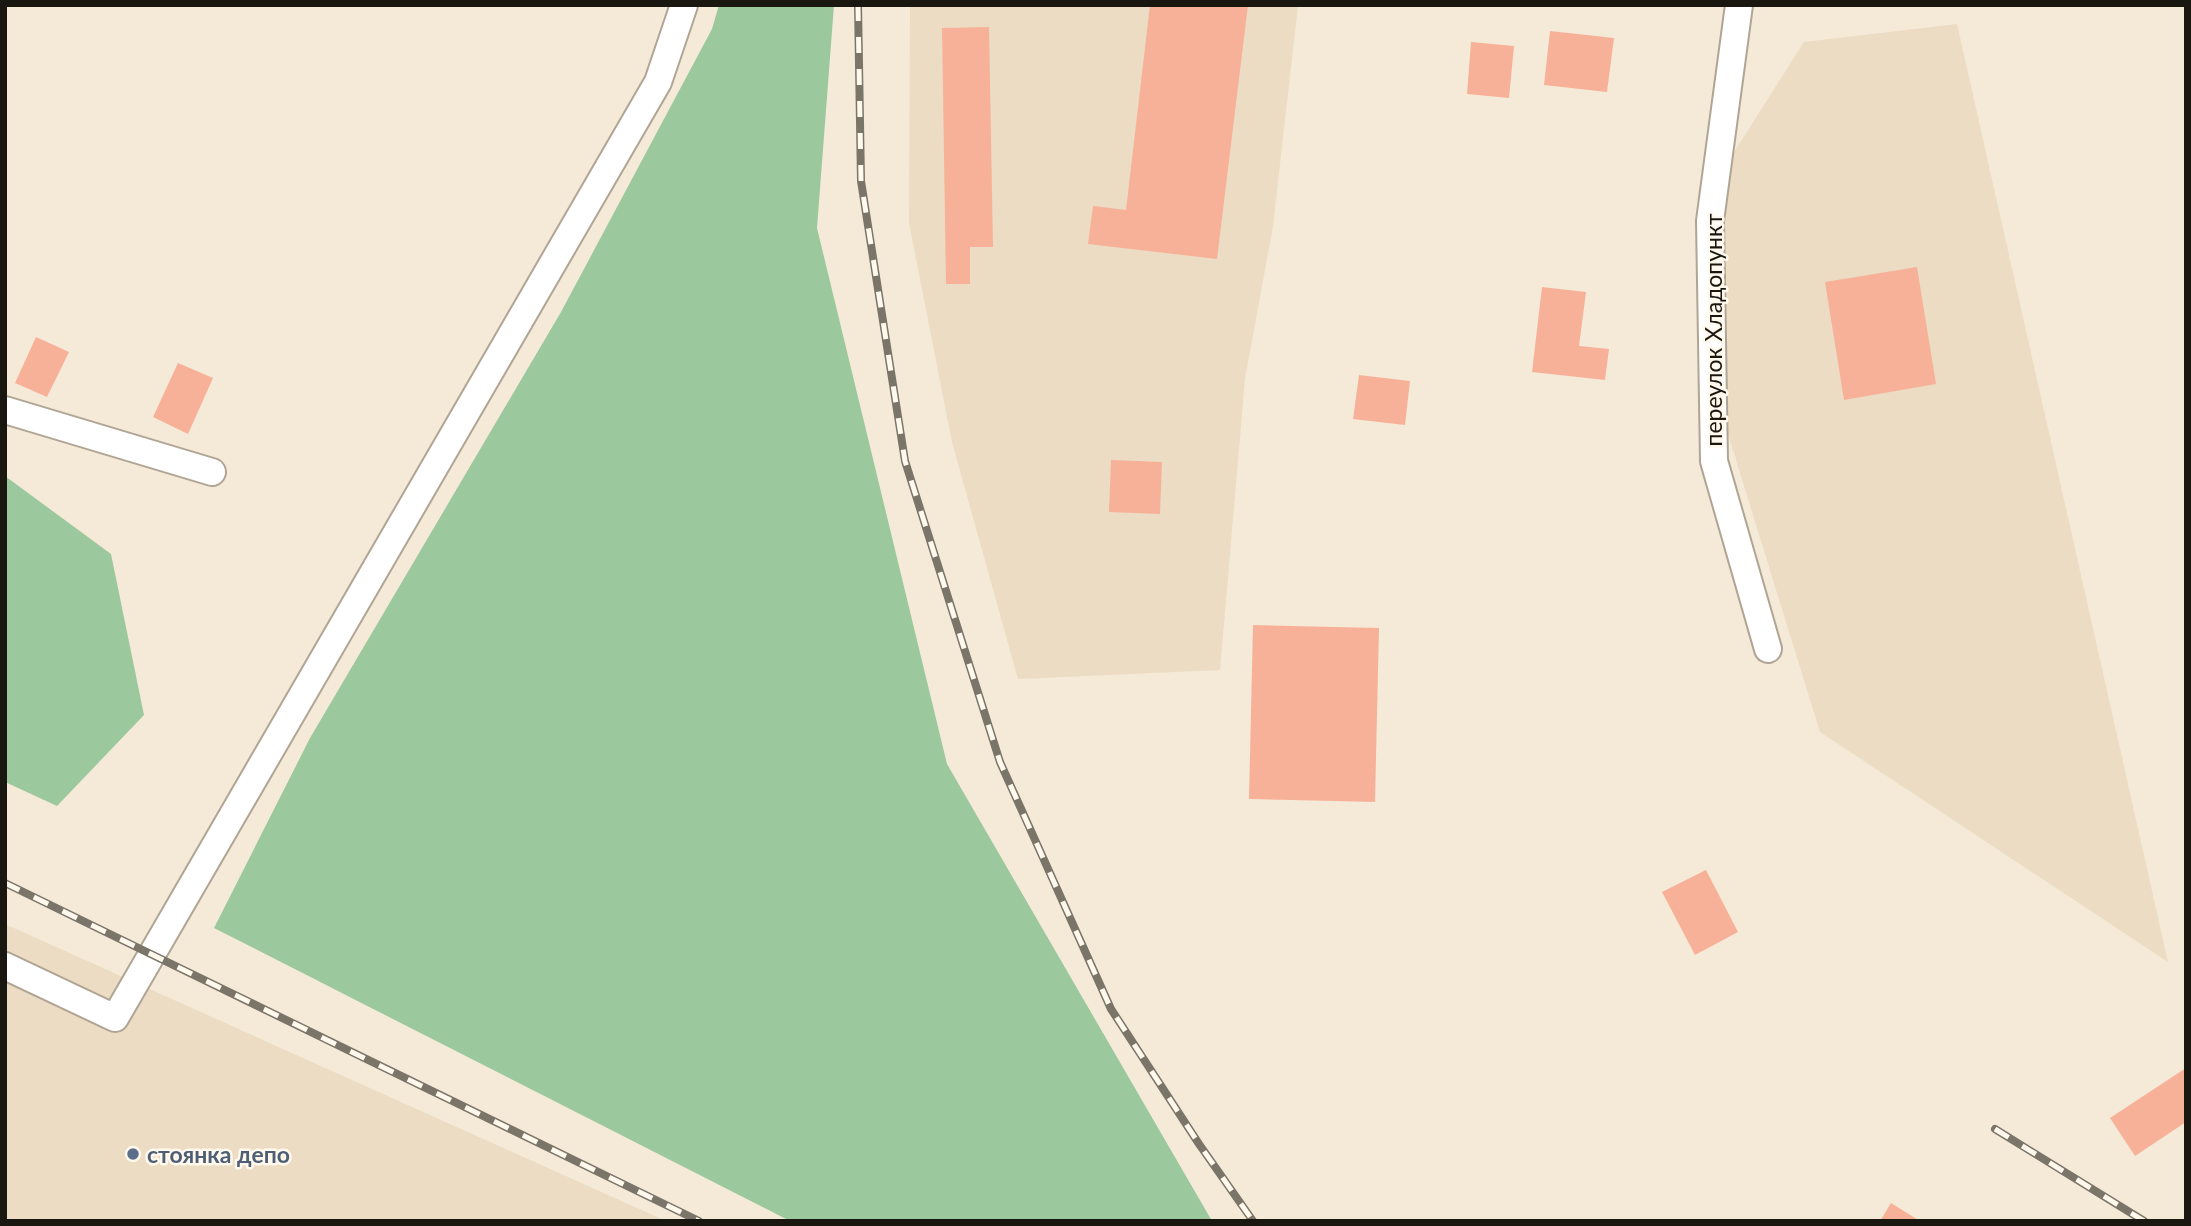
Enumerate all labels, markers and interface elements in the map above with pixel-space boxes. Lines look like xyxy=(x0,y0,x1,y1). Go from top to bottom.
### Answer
street label: переулок Хладопункт xyxy=(1699,213,1727,447)
place label: стоянка депо xyxy=(147,1140,290,1168)
marker: стоянка депо xyxy=(125,1146,141,1162)

